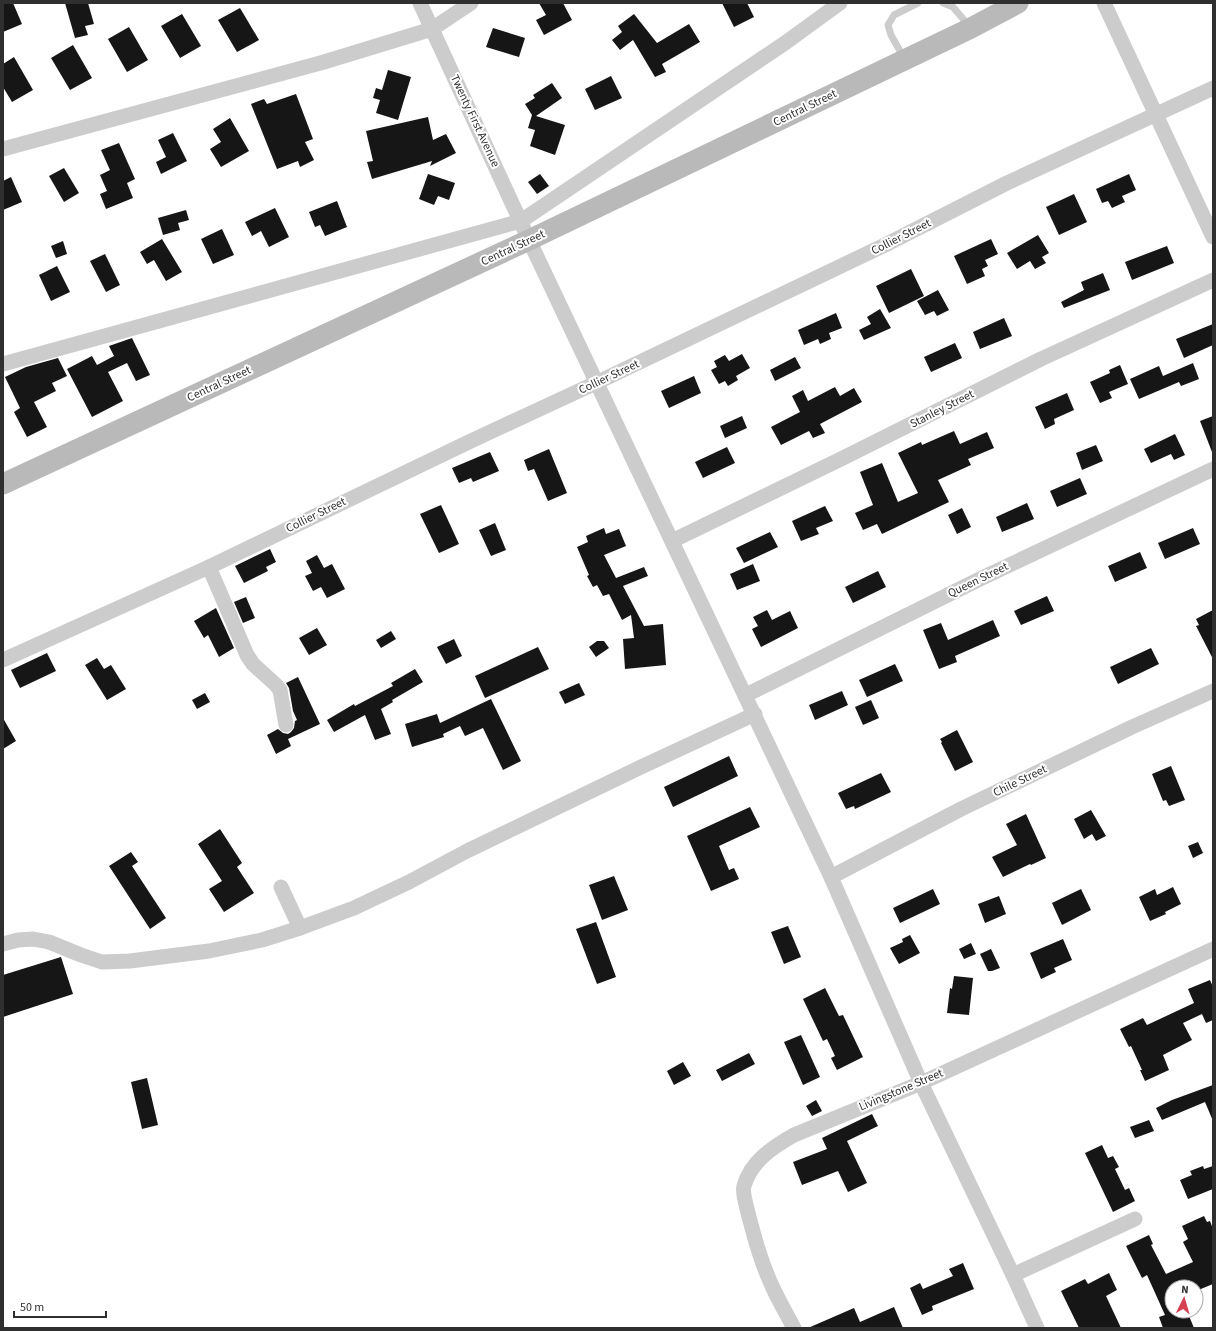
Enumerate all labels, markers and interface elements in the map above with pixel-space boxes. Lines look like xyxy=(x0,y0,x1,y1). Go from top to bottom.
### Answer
street label: Twenty First Avenue xyxy=(446,72,504,170)
street label: Central Street xyxy=(770,85,840,131)
street label: Collier Street xyxy=(868,215,934,259)
street label: Central Street xyxy=(478,226,548,270)
street label: Collier Street xyxy=(576,356,642,398)
street label: Central Street xyxy=(184,362,254,406)
street label: Stanley Street xyxy=(907,386,977,432)
street label: Collier Street xyxy=(283,493,349,537)
street label: Queen Street xyxy=(945,558,1011,602)
street label: Chile Street xyxy=(990,761,1050,801)
street label: Livingstone Street xyxy=(856,1065,946,1115)
north arrow xyxy=(1164,1279,1204,1319)
text: N xyxy=(1181,1282,1189,1297)
scale bar xyxy=(14,1293,106,1319)
text: 50 m xyxy=(20,1299,44,1316)

